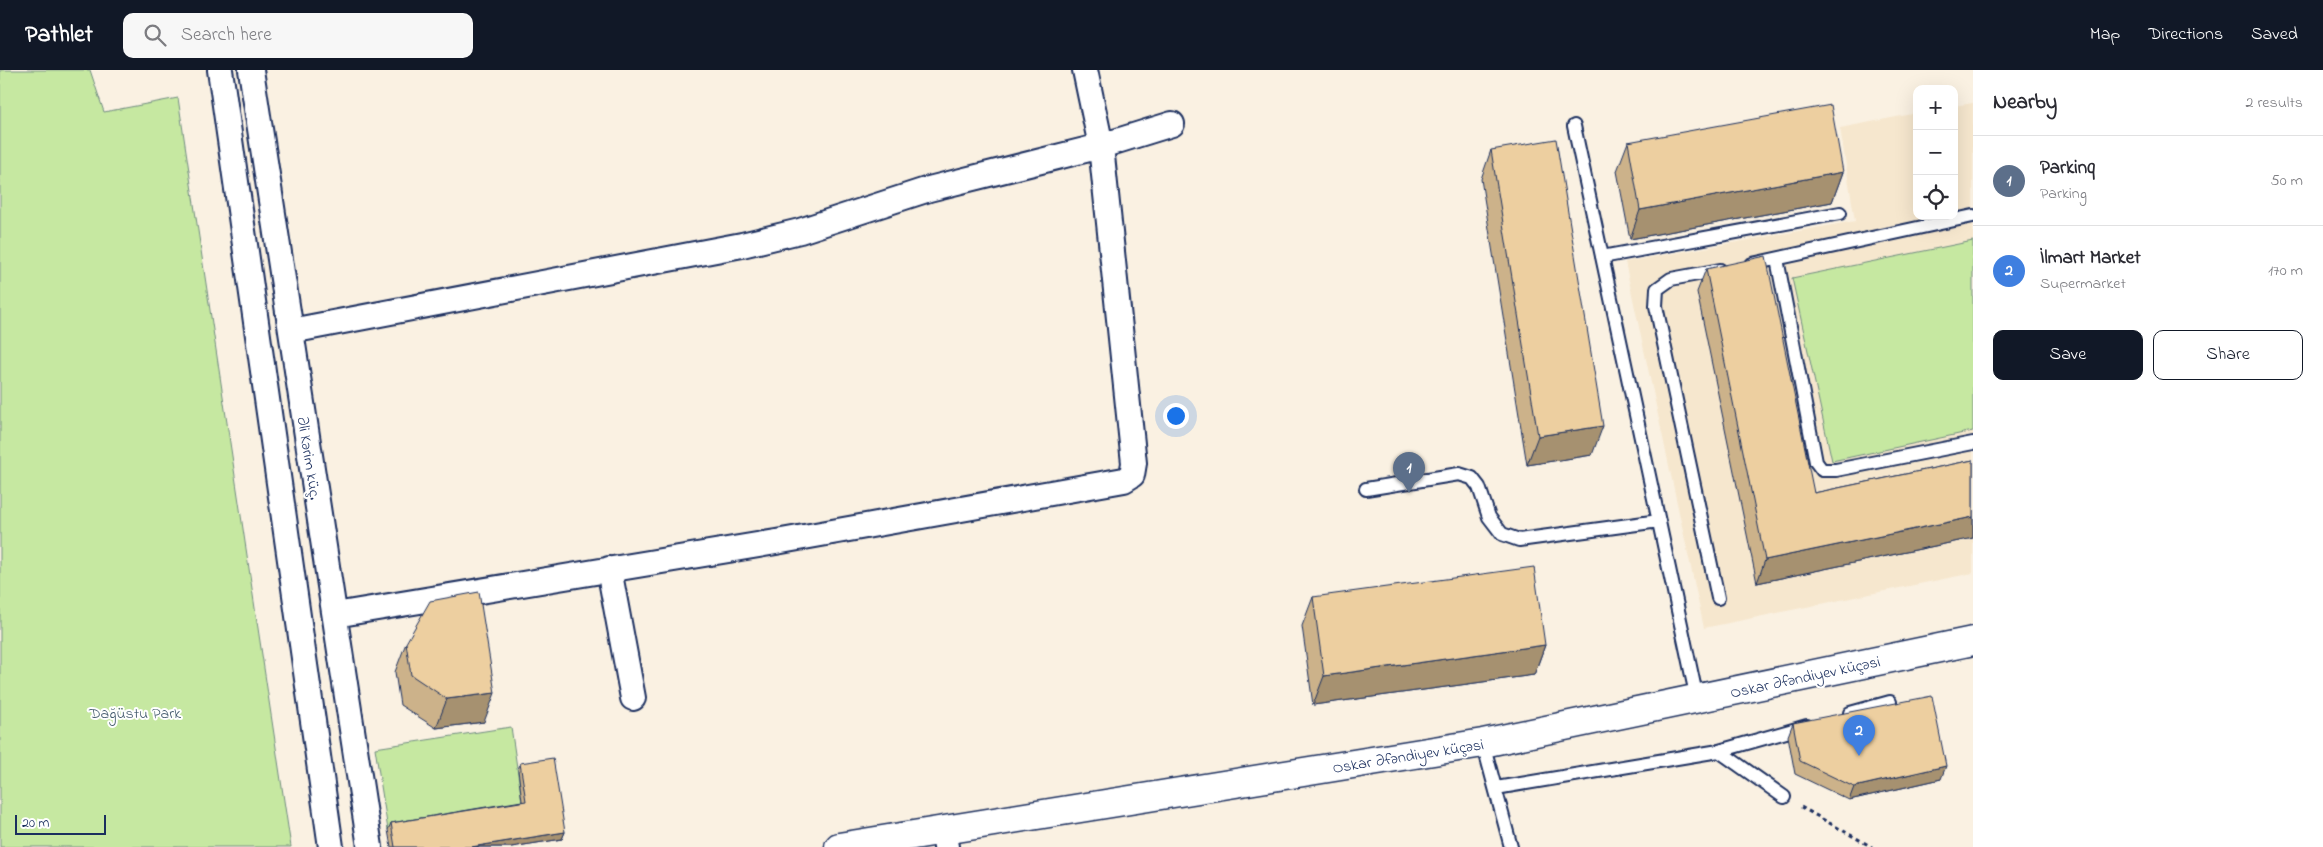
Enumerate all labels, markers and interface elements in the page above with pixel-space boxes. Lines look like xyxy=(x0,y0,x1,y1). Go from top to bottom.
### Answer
search box xyxy=(123,13,473,58)
text: Pathlet xyxy=(25,18,93,53)
icon: search xyxy=(141,21,169,49)
text: Search here xyxy=(181,22,272,49)
text: Map xyxy=(2090,22,2120,48)
text: Directions xyxy=(2148,22,2223,48)
text: Saved xyxy=(2251,22,2298,48)
map controls xyxy=(1913,85,1958,220)
button: + xyxy=(1913,85,1958,130)
text: Nearby xyxy=(1993,88,2057,118)
text: 2 results xyxy=(2245,91,2303,115)
button: − xyxy=(1913,130,1958,175)
text: Parkinq xyxy=(2040,155,2095,182)
text: 1 xyxy=(2006,169,2012,193)
text: 50 m xyxy=(2271,169,2303,193)
button: locate xyxy=(1913,175,1958,220)
text: Parking xyxy=(2040,182,2087,206)
text: İlmart Market xyxy=(2040,245,2141,272)
text: 2 xyxy=(2005,259,2013,283)
text: 170 m xyxy=(2268,259,2303,283)
text: Supermarket xyxy=(2040,272,2126,296)
button: Save xyxy=(1993,330,2143,380)
button: Share xyxy=(2153,330,2303,380)
your location xyxy=(1163,403,1189,429)
street label: Əli Kərim küç. xyxy=(290,415,326,502)
pin: 1 xyxy=(1393,452,1425,493)
street label: Oskar Əfəndiyev küçəsi xyxy=(1728,650,1883,706)
park label: Dağüstu Park xyxy=(88,702,182,726)
pin: 2 xyxy=(1843,715,1875,756)
street label: Oskar Əfəndiyev küçəsi xyxy=(1331,733,1486,781)
scale bar xyxy=(15,812,106,835)
text: 20 m xyxy=(22,813,49,834)

